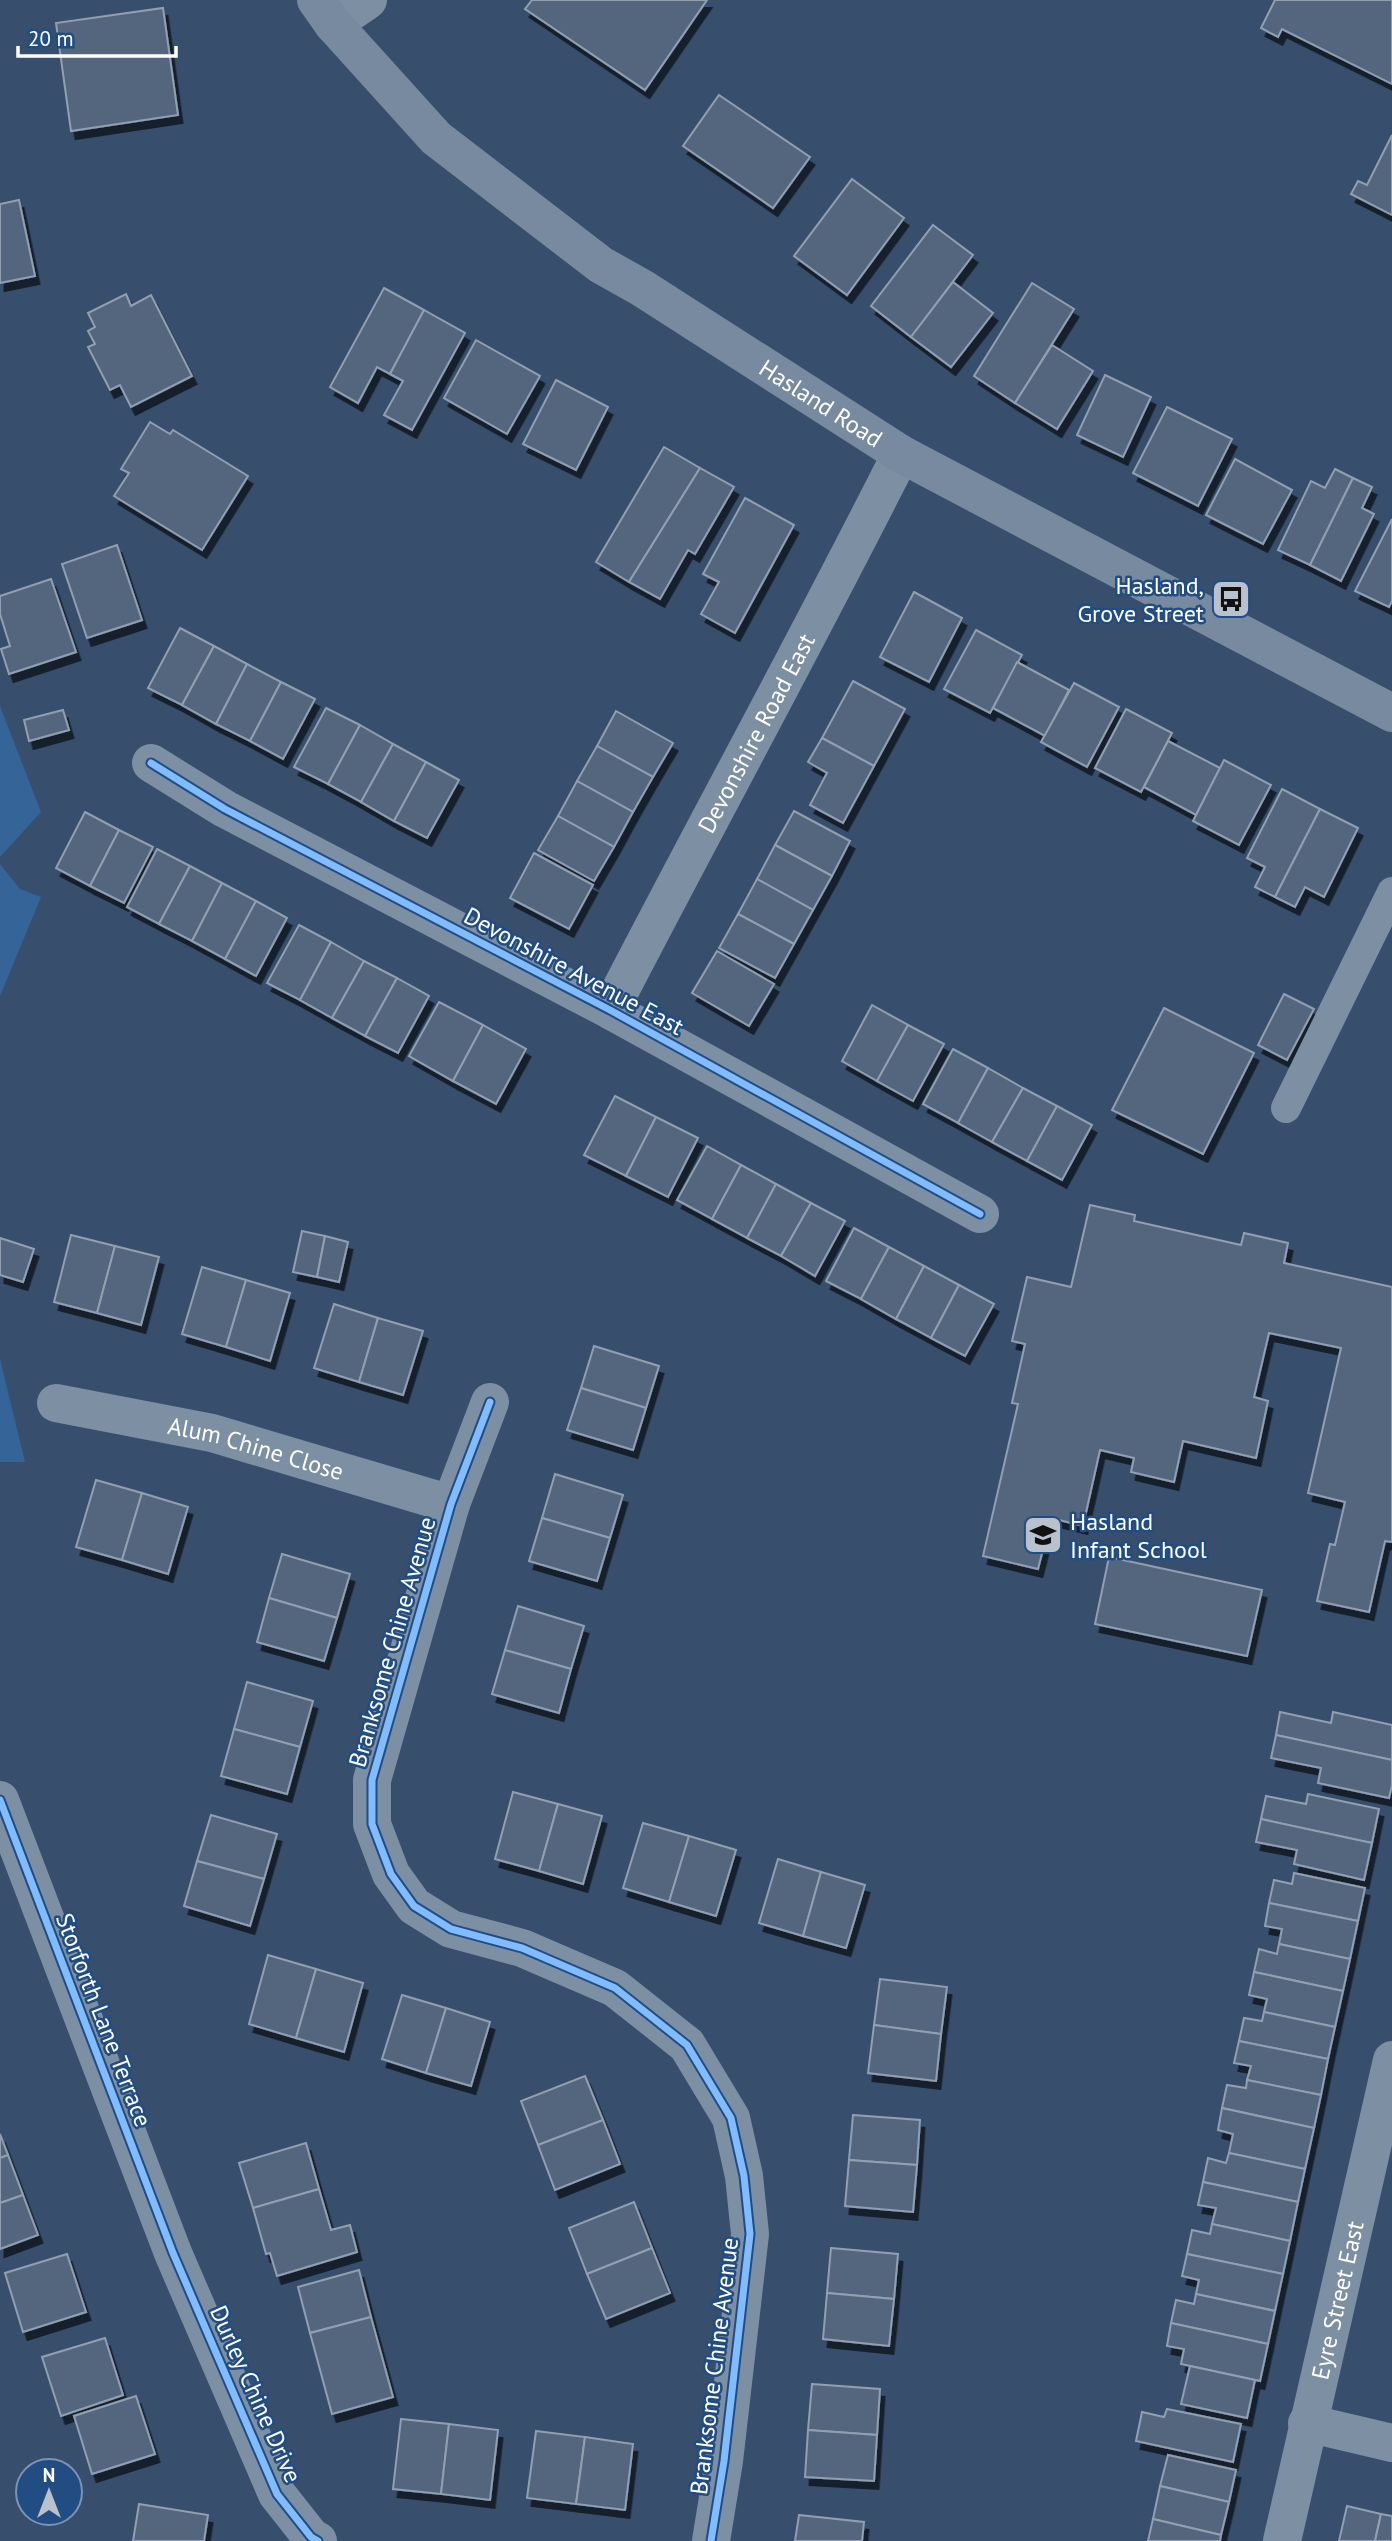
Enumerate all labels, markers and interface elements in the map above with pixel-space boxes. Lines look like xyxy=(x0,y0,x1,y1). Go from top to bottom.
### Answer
scale bar xyxy=(18,14,175,58)
text: 20 m xyxy=(28,25,74,52)
street label: Hasland Road xyxy=(754,352,889,454)
place label: Hasland, Grove Street xyxy=(1077,570,1204,629)
bus stop icon: Hasland, Grove Street xyxy=(1210,578,1252,620)
street label: Devonshire Road East xyxy=(690,628,821,838)
street label: Devonshire Avenue East xyxy=(459,900,689,1042)
street label: Alum Chine Close xyxy=(166,1409,347,1487)
place label: Hasland Infant School xyxy=(1070,1506,1207,1565)
street label: Branksome Chine Avenue xyxy=(341,1513,443,1771)
school or university icon: Hasland Infant School xyxy=(1022,1514,1064,1556)
street label: Storforth Lane Terrace xyxy=(49,1909,159,2131)
street label: Eyre Street East xyxy=(1304,2218,1370,2382)
street label: Branksome Chine Avenue xyxy=(683,2236,745,2496)
street label: Durley Chine Drive xyxy=(203,2300,309,2488)
north arrow xyxy=(14,2457,84,2527)
text: N xyxy=(43,2463,55,2487)

